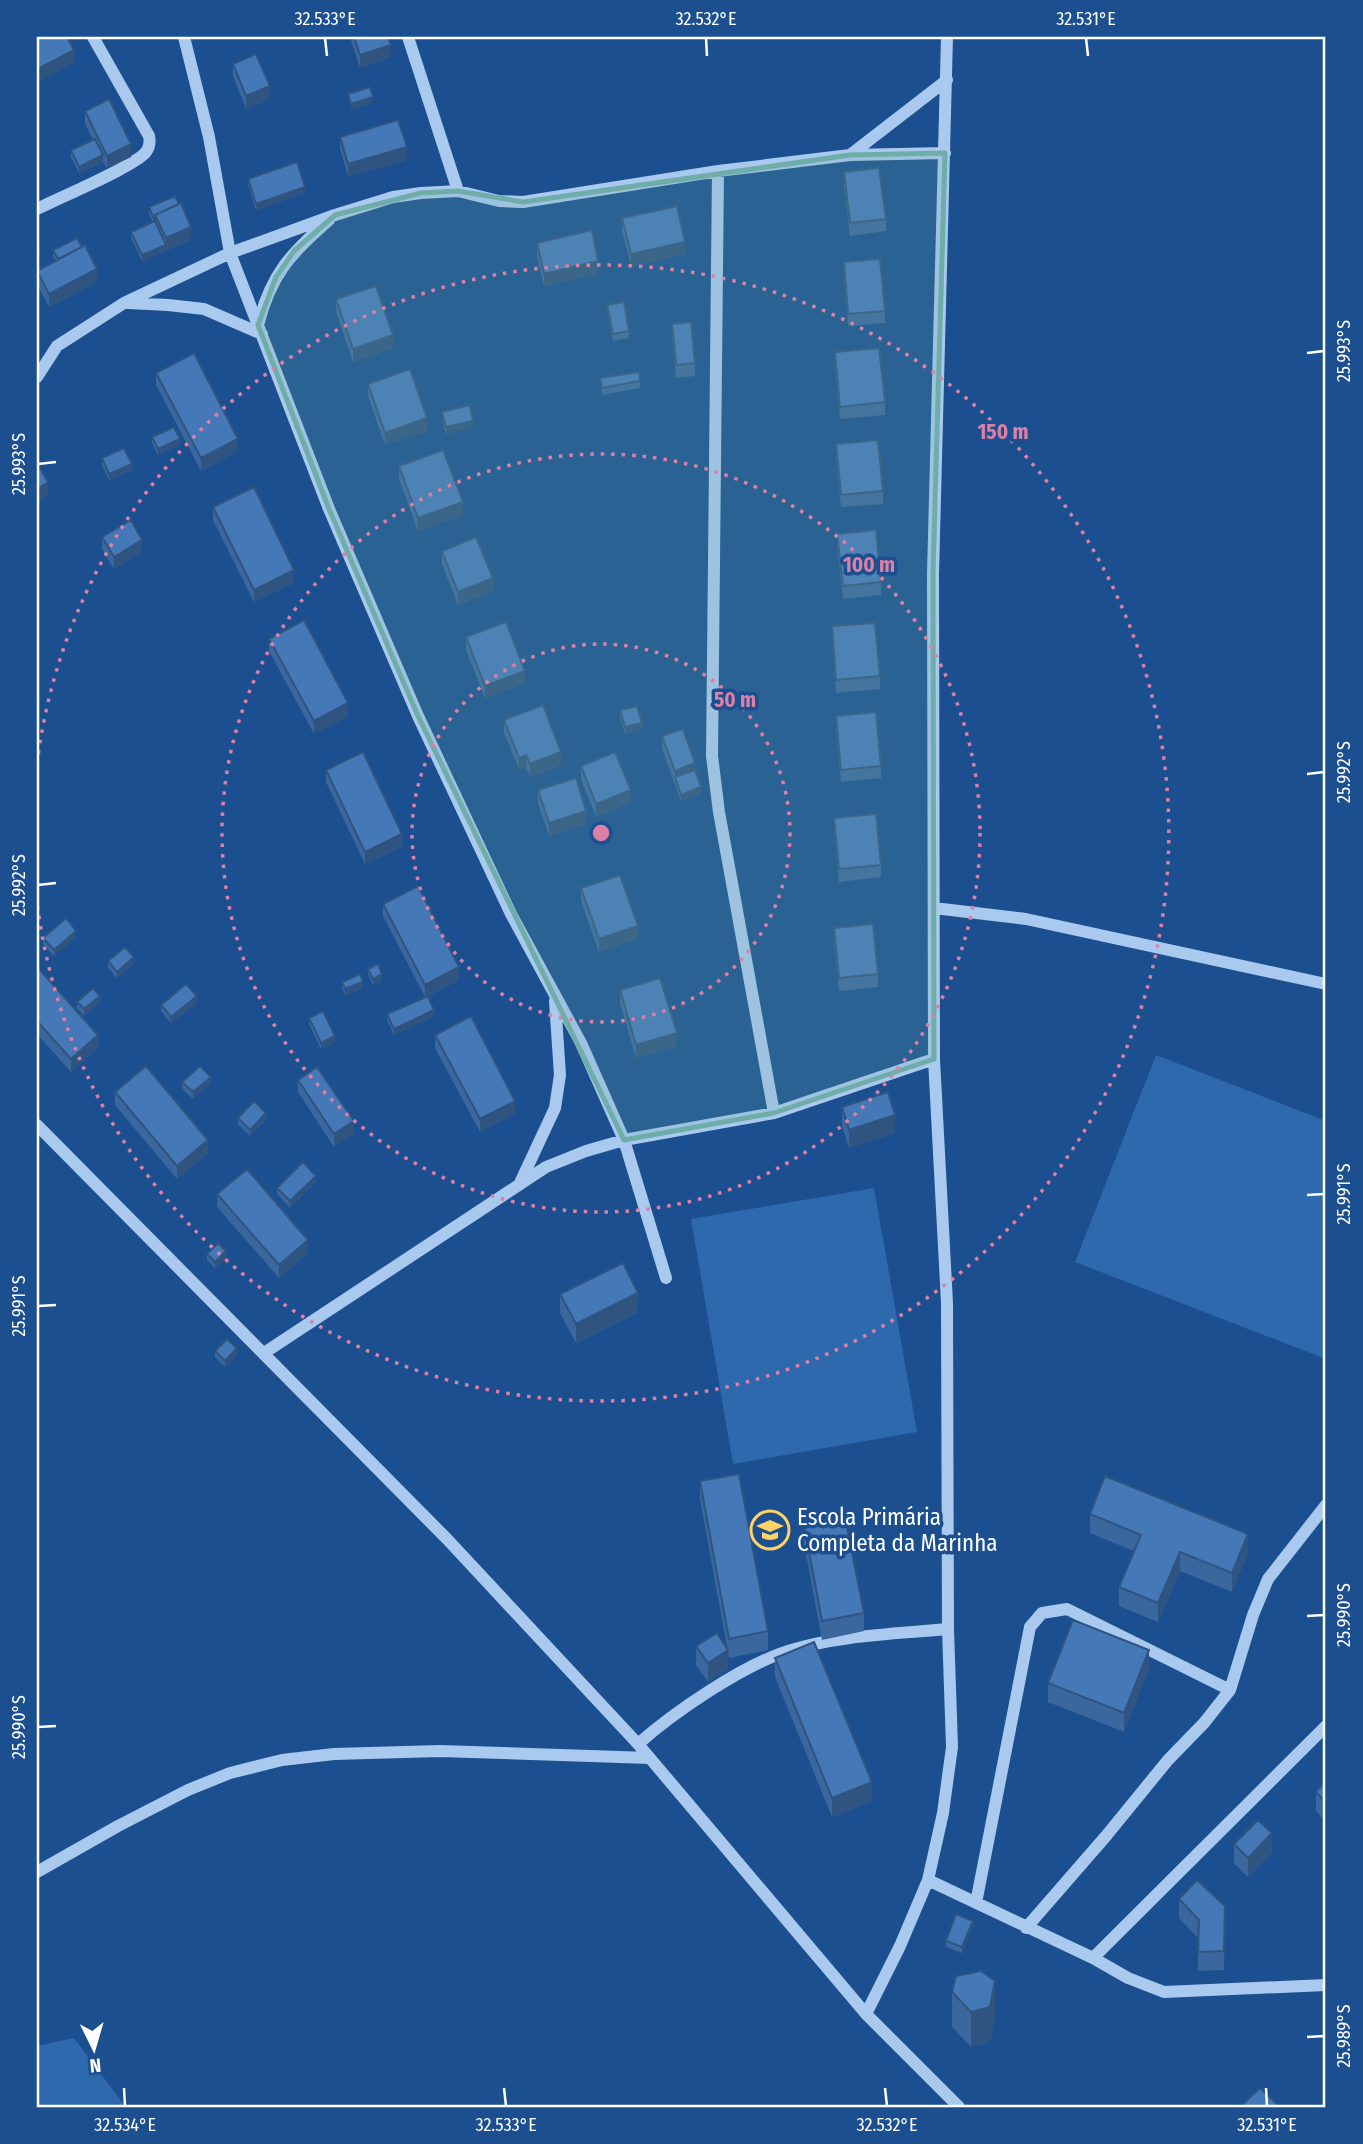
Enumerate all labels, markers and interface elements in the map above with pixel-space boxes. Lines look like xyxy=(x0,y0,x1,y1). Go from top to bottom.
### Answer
text: 32.533°E xyxy=(294,8,356,30)
text: 32.532°E xyxy=(676,8,736,30)
text: 32.531°E xyxy=(1056,8,1116,30)
text: 25.993°S xyxy=(1333,320,1355,382)
text: 150 m xyxy=(977,419,1029,445)
text: 25.993°S xyxy=(8,433,30,495)
text: 100 m xyxy=(843,552,895,578)
text: 50 m xyxy=(714,687,756,713)
text: 25.992°S xyxy=(1333,741,1355,803)
centre of rings xyxy=(589,821,613,845)
text: 25.992°S xyxy=(8,854,30,916)
text: 25.991°S xyxy=(1333,1163,1355,1225)
text: 25.991°S xyxy=(8,1275,30,1337)
place label: Escola Primária Completa da Marinha xyxy=(797,1503,998,1557)
school or university icon: Escola Primária Completa da Marinha xyxy=(749,1509,791,1551)
text: 25.990°S xyxy=(1333,1583,1355,1647)
text: 25.990°S xyxy=(8,1695,30,1759)
text: 25.989°S xyxy=(1333,2004,1355,2068)
north arrow xyxy=(60,2014,130,2084)
text: N xyxy=(89,2053,102,2077)
text: 32.534°E xyxy=(94,2114,156,2136)
text: 32.533°E xyxy=(475,2114,537,2136)
text: 32.532°E xyxy=(857,2114,917,2136)
text: 32.531°E xyxy=(1237,2114,1297,2136)

